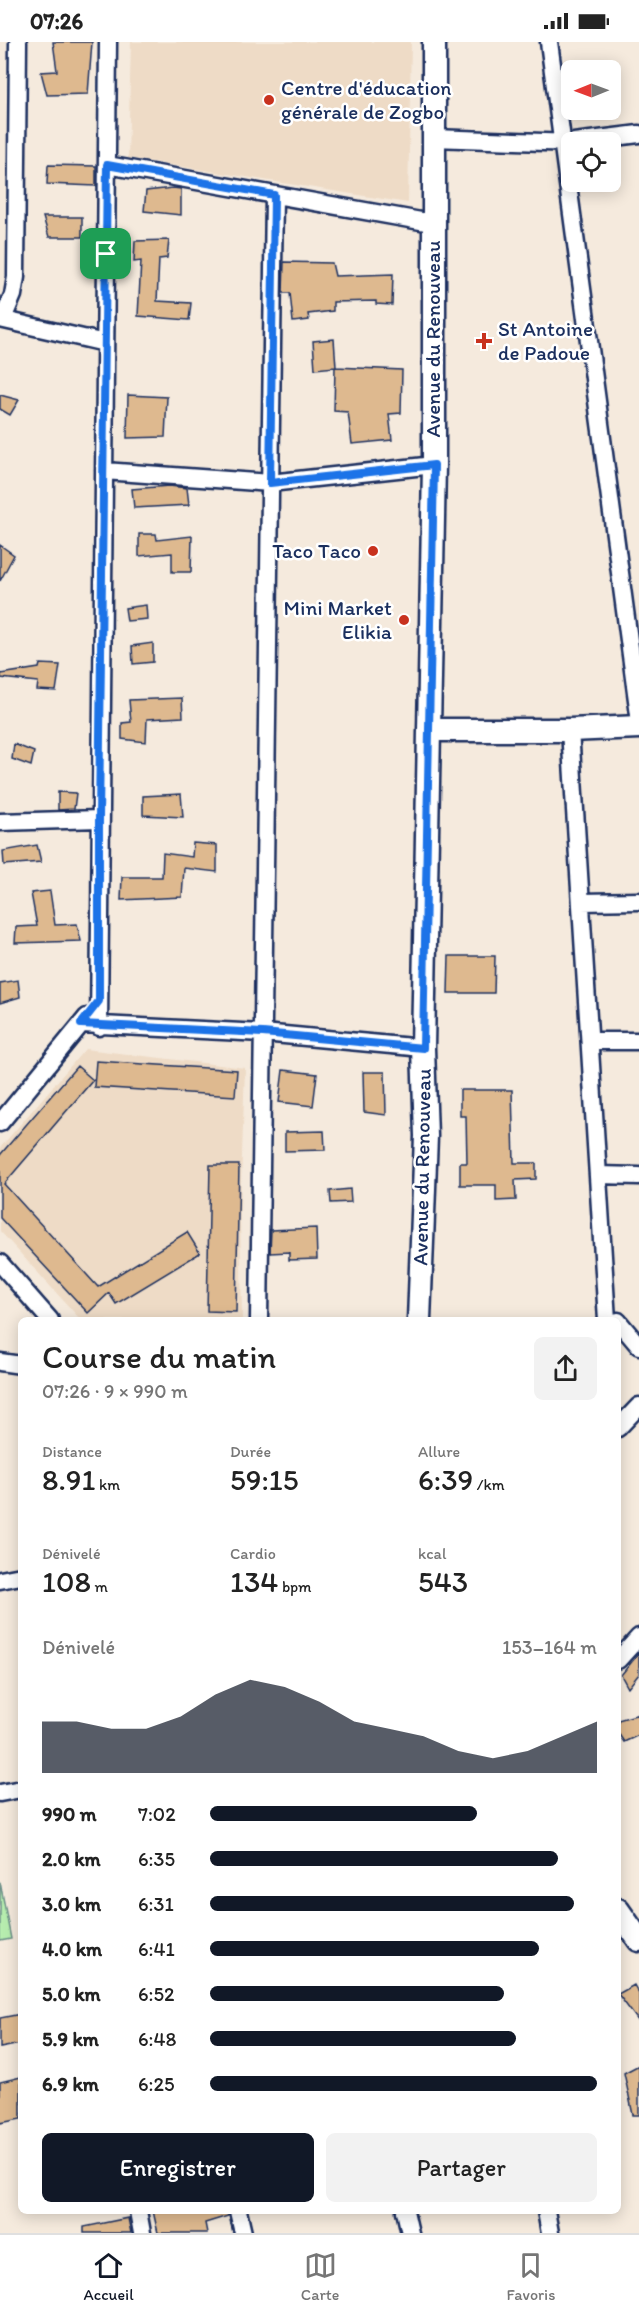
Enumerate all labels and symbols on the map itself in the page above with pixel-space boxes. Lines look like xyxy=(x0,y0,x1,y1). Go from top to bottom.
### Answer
north arrow xyxy=(561,60,621,120)
place label: Centre d'éducation générale de Zogbo xyxy=(281,75,452,124)
marker: Centre d'éducation générale de Zogbo xyxy=(262,93,276,107)
pin xyxy=(80,228,131,279)
street label: Avenue du Renouveau xyxy=(420,240,445,438)
place label: St Antoine de Padoue xyxy=(498,316,593,365)
marker: St Antoine de Padoue xyxy=(475,332,493,350)
place label: Taco Taco xyxy=(272,538,361,563)
marker: Taco Taco xyxy=(366,544,380,558)
place label: Mini Market Elikia xyxy=(284,595,392,644)
marker: Mini Market Elikia xyxy=(397,613,411,627)
street label: Avenue du Renouveau xyxy=(407,1068,436,1266)

